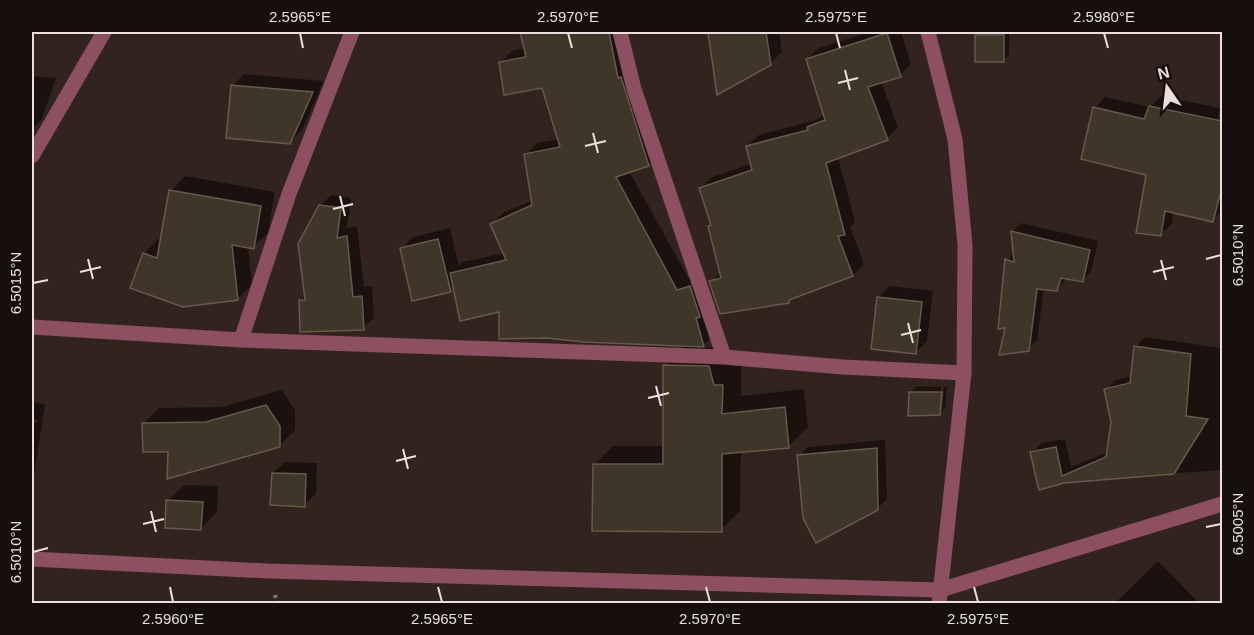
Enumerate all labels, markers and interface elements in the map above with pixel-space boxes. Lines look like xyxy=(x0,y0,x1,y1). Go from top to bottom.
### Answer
text: 2.5965°E xyxy=(269,8,331,25)
text: 2.5970°E xyxy=(537,8,599,25)
text: 2.5975°E xyxy=(805,8,867,25)
text: 2.5980°E xyxy=(1073,8,1135,25)
north arrow xyxy=(1137,57,1197,117)
text: N xyxy=(1156,63,1171,83)
text: 6.5010°N xyxy=(1229,224,1246,286)
text: 6.5015°N xyxy=(7,252,24,314)
text: 6.5005°N xyxy=(1229,493,1246,555)
text: 6.5010°N xyxy=(7,521,24,583)
text: 2.5960°E xyxy=(142,610,204,627)
text: 2.5965°E xyxy=(411,610,473,627)
text: 2.5970°E xyxy=(679,610,741,627)
text: 2.5975°E xyxy=(947,610,1009,627)

